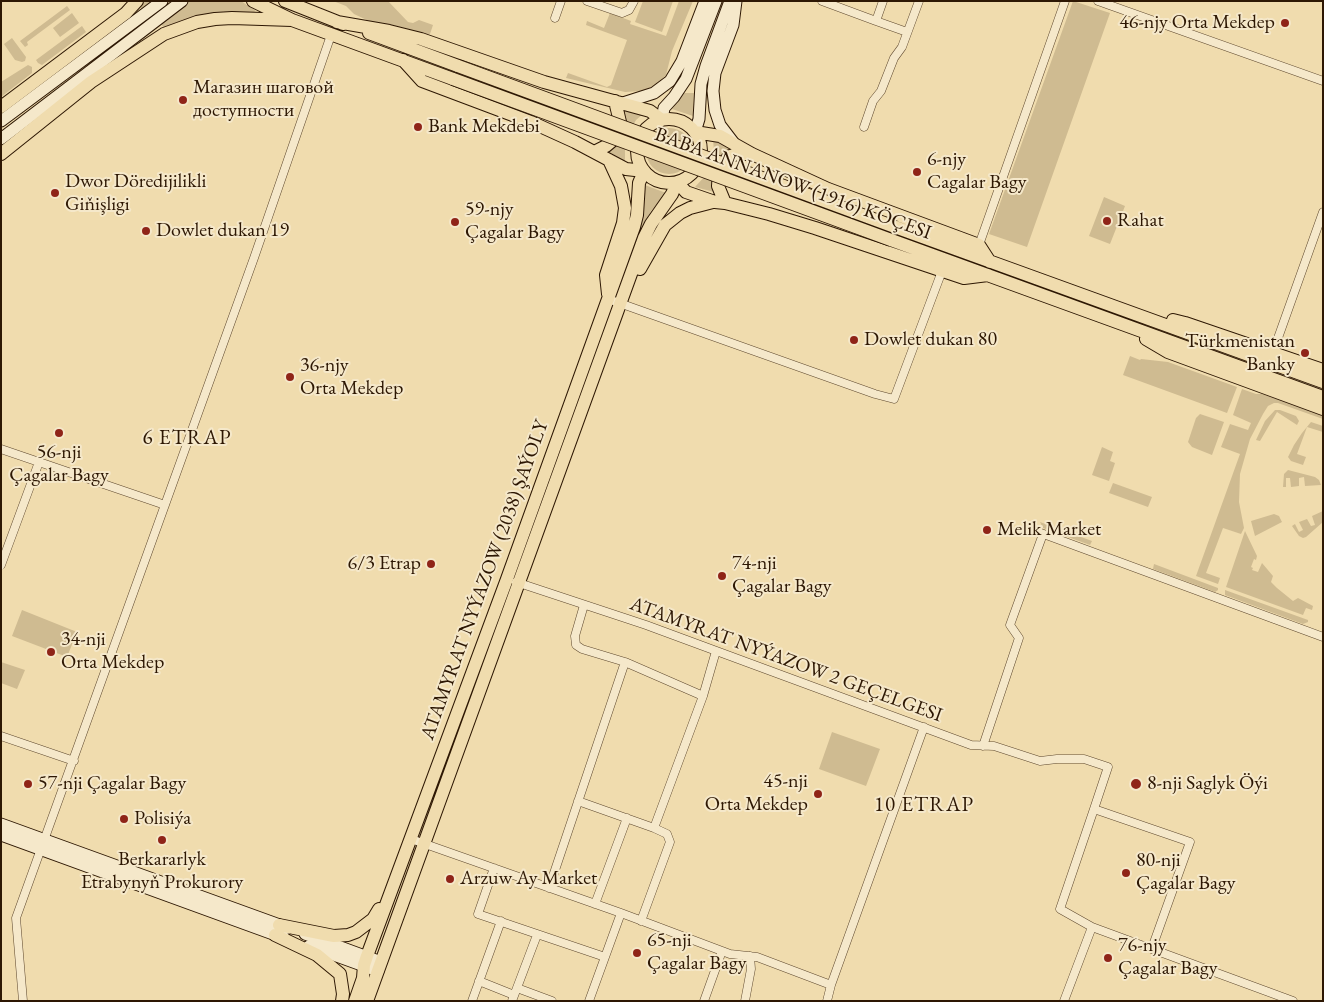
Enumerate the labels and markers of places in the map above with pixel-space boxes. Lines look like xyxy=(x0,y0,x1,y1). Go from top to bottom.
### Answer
place label: 46-njy Orta Mekdep xyxy=(1119,11,1275,35)
marker: 46-njy Orta Mekdep xyxy=(1279,17,1291,29)
place label: Магазин шаговой доступности xyxy=(193,76,334,123)
marker: Магазин шаговой доступности xyxy=(177,94,189,106)
place label: Bank Mekdebi xyxy=(428,115,540,139)
marker: Bank Mekdebi xyxy=(412,121,424,133)
place label: 6-njy Cagalar Bagy xyxy=(927,148,1026,195)
marker: 6-njy Cagalar Bagy xyxy=(911,166,923,178)
place label: Dwor Döredijilikli Giňişligi xyxy=(65,170,206,217)
marker: Dwor Döredijilikli Giňişligi xyxy=(49,187,61,199)
place label: 59-njy Çagalar Bagy xyxy=(465,198,564,245)
place label: Rahat xyxy=(1117,209,1164,233)
marker: Rahat xyxy=(1101,215,1113,227)
marker: 59-njy Çagalar Bagy xyxy=(449,216,461,228)
place label: Dowlet dukan 19 xyxy=(156,219,289,243)
marker: Dowlet dukan 19 xyxy=(140,225,152,237)
place label: Dowlet dukan 80 xyxy=(864,328,997,352)
place label: Türkmenistan Banky xyxy=(1185,330,1295,377)
marker: Dowlet dukan 80 xyxy=(848,334,860,346)
marker: Türkmenistan Banky xyxy=(1299,347,1311,359)
place label: 36-njy Orta Mekdep xyxy=(300,354,403,401)
marker: 36-njy Orta Mekdep xyxy=(284,371,296,383)
marker: 56-nji Çagalar Bagy xyxy=(53,427,65,439)
place label: 56-nji Çagalar Bagy xyxy=(9,441,109,488)
place label: Melik Market xyxy=(997,518,1101,542)
marker: Melik Market xyxy=(981,524,993,536)
place label: 6/3 Etrap xyxy=(348,552,421,576)
place label: 74-nji Çagalar Bagy xyxy=(732,552,831,599)
marker: 6/3 Etrap xyxy=(425,558,437,570)
marker: 74-nji Çagalar Bagy xyxy=(716,570,728,582)
place label: 34-nji Orta Mekdep xyxy=(61,628,164,675)
marker: 34-nji Orta Mekdep xyxy=(45,646,57,658)
place label: 45-nji Orta Mekdep xyxy=(705,770,808,817)
place label: 57-nji Çagalar Bagy xyxy=(38,772,186,796)
place label: 8-nji Saglyk Öýi xyxy=(1147,772,1268,796)
marker: 8-nji Saglyk Öýi xyxy=(1129,777,1143,791)
marker: 57-nji Çagalar Bagy xyxy=(22,778,34,790)
marker: 45-nji Orta Mekdep xyxy=(812,788,824,800)
place label: Polisiýa xyxy=(134,807,191,831)
marker: Polisiýa xyxy=(118,813,130,825)
marker: Berkararlyk Etrabynyň Prokurory xyxy=(156,834,168,846)
place label: Berkararlyk Etrabynyň Prokurory xyxy=(81,848,243,895)
place label: 80-nji Çagalar Bagy xyxy=(1136,849,1235,896)
place label: Arzuw Ay Market xyxy=(460,867,597,891)
marker: 80-nji Çagalar Bagy xyxy=(1120,867,1132,879)
marker: Arzuw Ay Market xyxy=(444,873,456,885)
place label: 65-nji Çagalar Bagy xyxy=(647,929,746,976)
place label: 76-njy Çagalar Bagy xyxy=(1118,934,1217,981)
marker: 65-nji Çagalar Bagy xyxy=(631,947,643,959)
marker: 76-njy Çagalar Bagy xyxy=(1102,952,1114,964)

